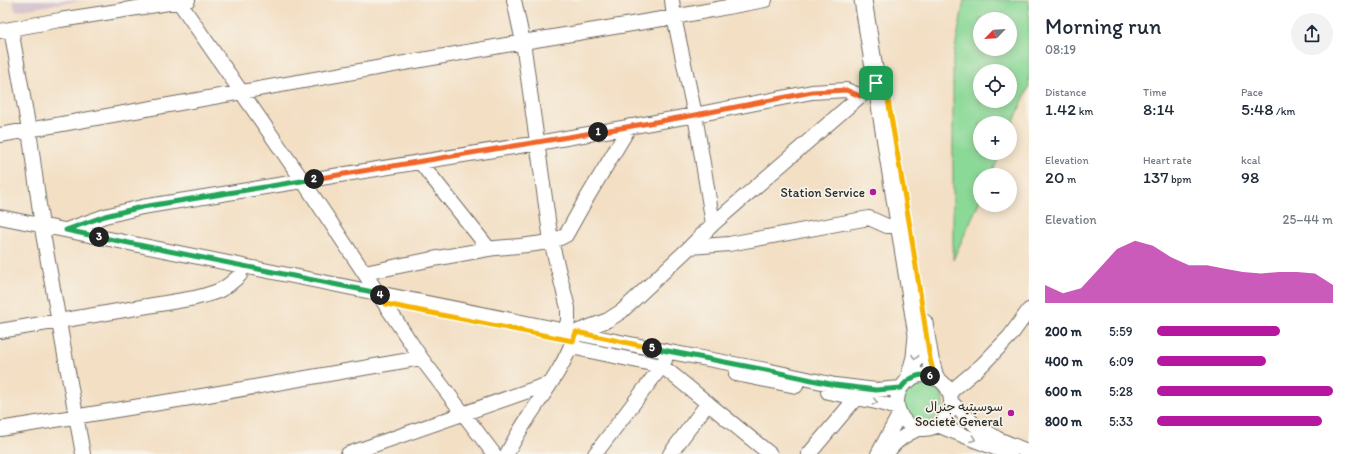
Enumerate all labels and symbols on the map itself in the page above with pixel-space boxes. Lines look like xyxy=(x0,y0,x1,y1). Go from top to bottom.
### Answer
north arrow xyxy=(973,12,1017,56)
pin xyxy=(859,66,893,100)
pin: 1 xyxy=(588,122,608,142)
pin: 2 xyxy=(304,169,324,189)
place label: Station Service xyxy=(781,185,865,200)
marker: Station Service xyxy=(868,187,878,197)
pin: 3 xyxy=(89,227,109,247)
pin: 4 xyxy=(370,285,390,305)
pin: 5 xyxy=(642,338,662,358)
one-way arrow xyxy=(911,353,919,360)
pin: 6 xyxy=(920,366,940,386)
one-way arrow xyxy=(872,397,879,405)
place label: سوسيتيه جنرال Societè General xyxy=(915,399,1003,429)
marker: سوسيتيه جنرال Societè General xyxy=(1006,408,1016,418)
one-way arrow xyxy=(970,434,977,442)

